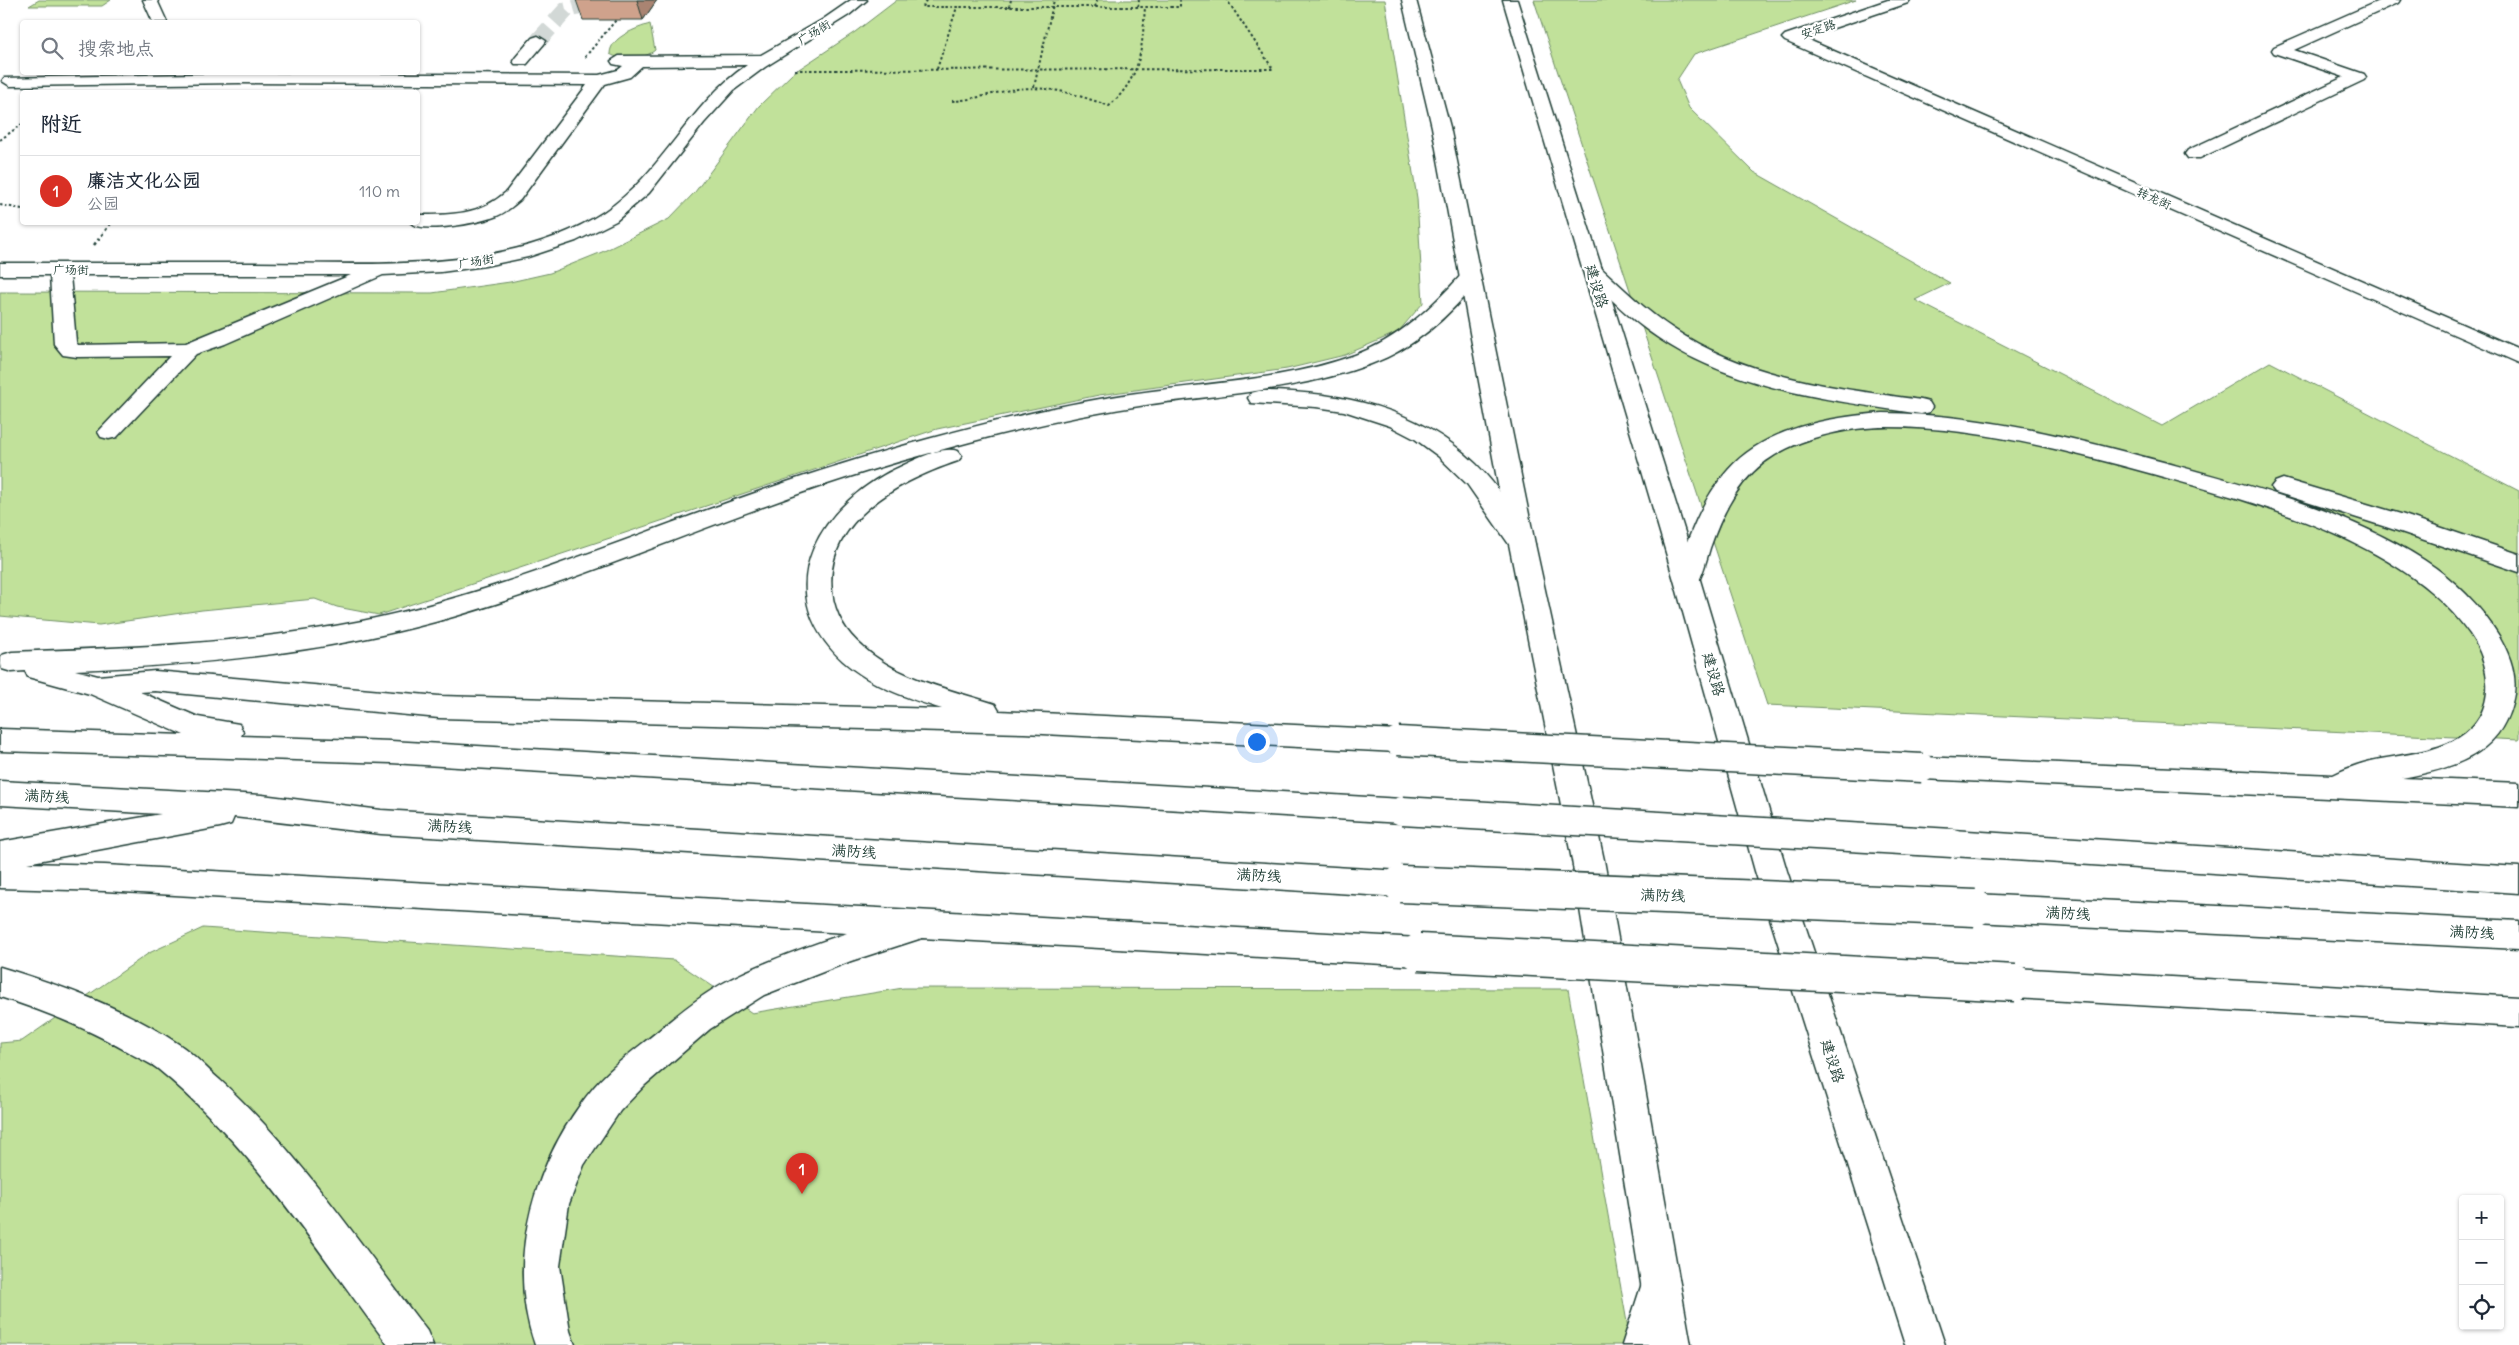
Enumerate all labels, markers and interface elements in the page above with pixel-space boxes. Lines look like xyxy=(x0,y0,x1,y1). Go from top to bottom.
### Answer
street label: 广场街 xyxy=(795,16,833,48)
street label: 安定路 xyxy=(1799,16,1837,42)
search box xyxy=(20,20,420,75)
icon: search xyxy=(38,34,66,62)
text: 搜索地点 xyxy=(78,36,154,60)
text: 附近 xyxy=(40,110,82,137)
text: 廉洁文化公园 xyxy=(87,168,201,192)
text: 1 xyxy=(53,181,59,201)
text: 110 m xyxy=(359,181,400,201)
street label: 转龙街 xyxy=(2134,184,2174,212)
text: 公园 xyxy=(87,193,119,213)
street label: 广场街 xyxy=(457,251,495,271)
street label: 广场街 xyxy=(53,262,89,277)
street label: 建设路 xyxy=(1581,262,1613,310)
street label: 建设路 xyxy=(1699,650,1729,698)
your location xyxy=(1244,729,1270,755)
street label: 满防线 xyxy=(24,785,70,807)
street label: 满防线 xyxy=(427,815,473,837)
street label: 满防线 xyxy=(831,840,877,862)
street label: 满防线 xyxy=(1236,864,1282,886)
street label: 满防线 xyxy=(1640,885,1686,905)
street label: 满防线 xyxy=(2045,902,2091,924)
street label: 满防线 xyxy=(2449,921,2495,943)
street label: 建设路 xyxy=(1817,1037,1849,1085)
pin: 1 xyxy=(786,1153,818,1194)
map controls xyxy=(2459,1195,2504,1330)
button: + xyxy=(2459,1195,2504,1240)
button: − xyxy=(2459,1240,2504,1285)
button: locate xyxy=(2459,1285,2504,1330)

